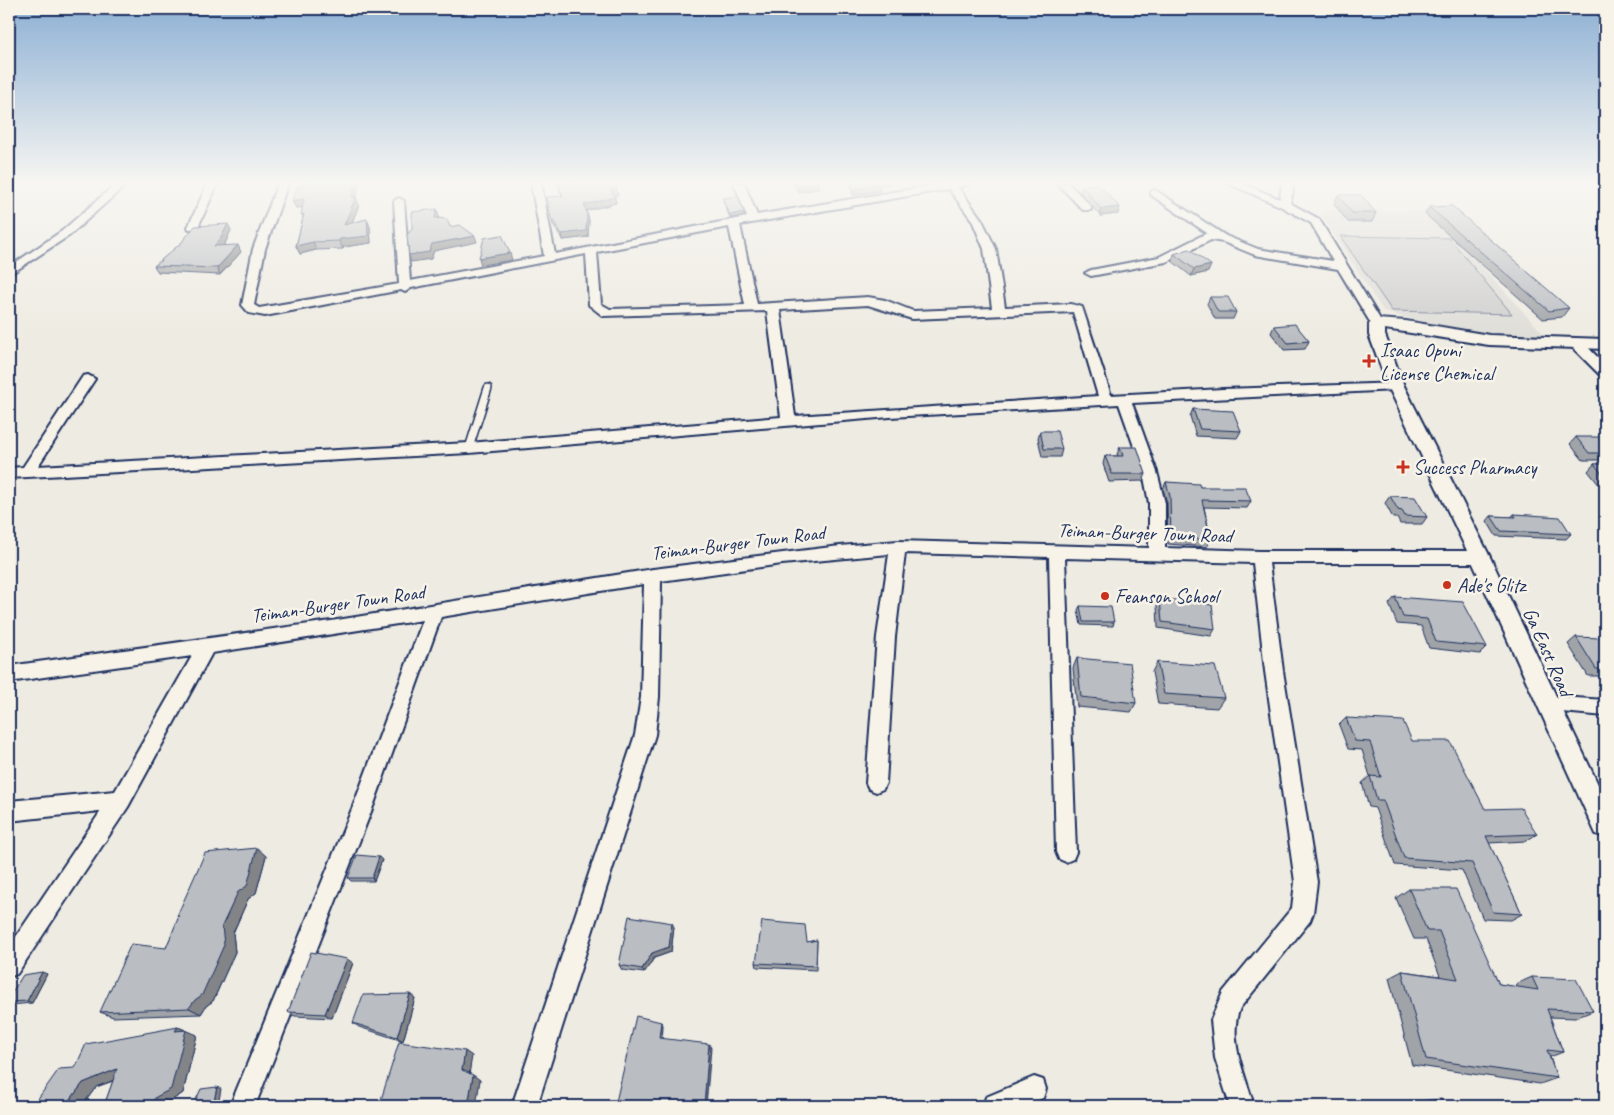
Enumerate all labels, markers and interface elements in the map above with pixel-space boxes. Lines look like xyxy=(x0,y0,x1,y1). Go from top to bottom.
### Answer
place label: Isaac Opuni License Chemical xyxy=(1380,338,1497,386)
marker: Isaac Opuni License Chemical xyxy=(1362,354,1376,368)
place label: Success Pharmacy xyxy=(1413,455,1539,480)
marker: Success Pharmacy xyxy=(1397,461,1409,473)
street label: Teiman-Burger Town Road xyxy=(1057,517,1236,549)
street label: Teiman-Burger Town Road xyxy=(650,520,829,566)
place label: Ade's Glitz xyxy=(1457,573,1528,598)
street label: Teiman-Burger Town Road xyxy=(250,579,429,629)
marker: Ade's Glitz xyxy=(1441,579,1453,591)
place label: Feanson School xyxy=(1115,584,1222,609)
marker: Feanson School xyxy=(1099,590,1111,602)
street label: Ga East Road xyxy=(1517,604,1580,703)

